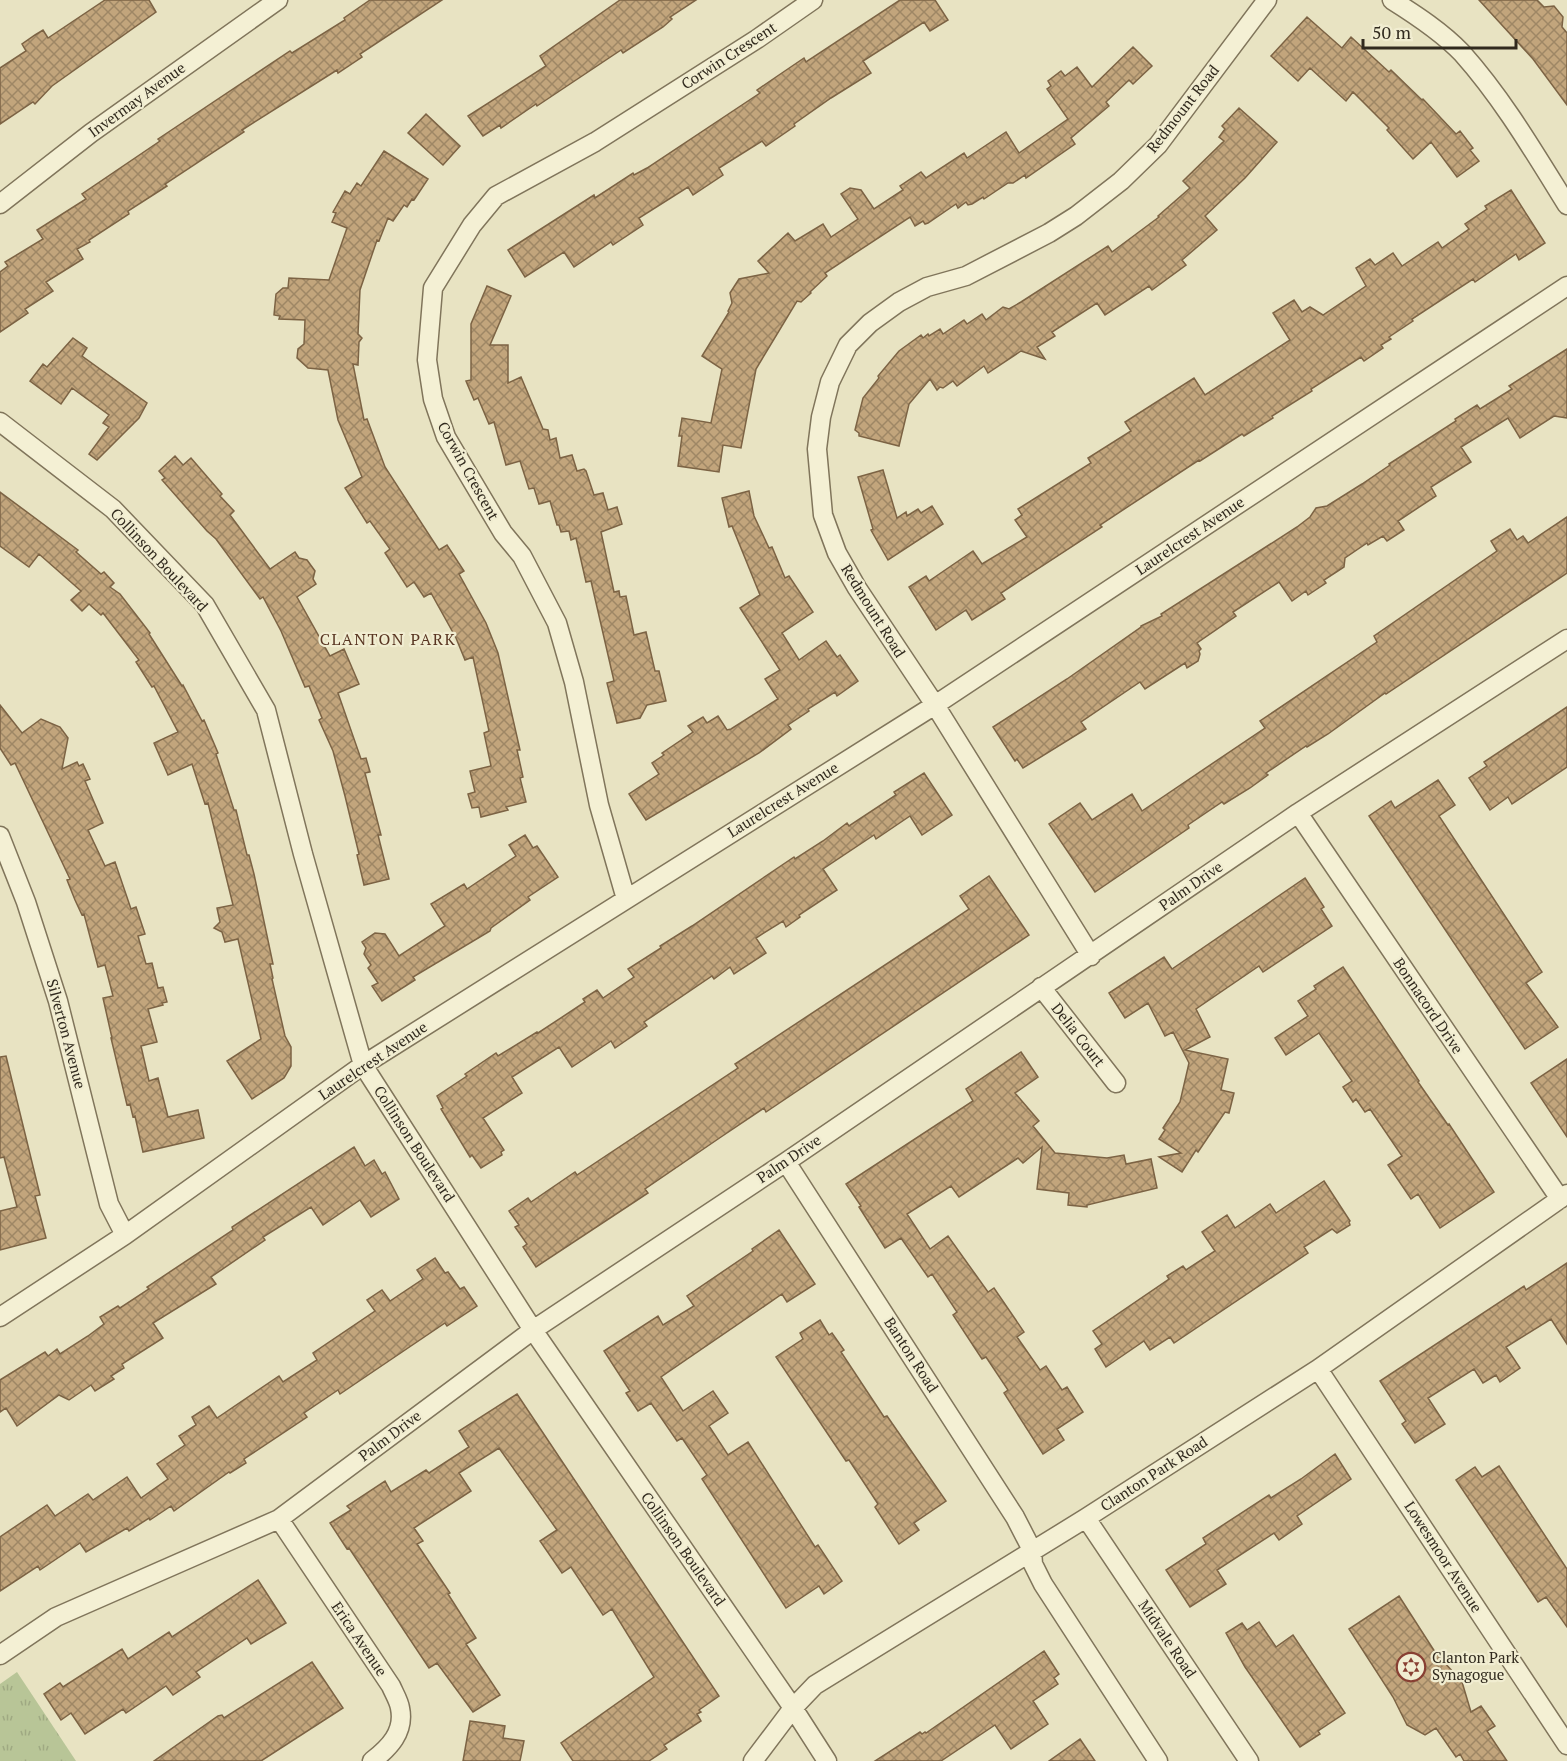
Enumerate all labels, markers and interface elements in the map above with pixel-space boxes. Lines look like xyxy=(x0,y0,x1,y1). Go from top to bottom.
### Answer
scale bar xyxy=(1363,12,1516,50)
street label: Corwin Crescent xyxy=(677,17,780,93)
text: 50 m xyxy=(1372,20,1412,44)
street label: Invermay Avenue xyxy=(84,57,189,141)
street label: Redmount Road xyxy=(1142,60,1223,157)
street label: Corwin Crescent xyxy=(434,418,504,524)
street label: Laurelcrest Avenue xyxy=(1131,491,1248,579)
street label: Collinson Boulevard xyxy=(107,503,213,615)
street label: Redmount Road xyxy=(837,560,911,661)
district label: CLANTON PARK xyxy=(320,628,456,650)
street label: Laurelcrest Avenue xyxy=(723,757,842,841)
street label: Palm Drive xyxy=(1155,856,1226,914)
street label: Bonnacord Drive xyxy=(1389,954,1468,1057)
street label: Silverton Avenue xyxy=(43,977,91,1091)
street label: Delia Court xyxy=(1048,998,1110,1071)
street label: Laurelcrest Avenue xyxy=(314,1016,431,1104)
street label: Collinson Boulevard xyxy=(370,1082,460,1205)
street label: Palm Drive xyxy=(752,1129,824,1187)
street label: Banton Road xyxy=(880,1313,944,1396)
street label: Palm Drive xyxy=(354,1405,425,1465)
street label: Clanton Park Road xyxy=(1096,1431,1211,1515)
street label: Collinson Boulevard xyxy=(637,1488,731,1609)
street label: Lowesmoor Avenue xyxy=(1400,1497,1487,1616)
street label: Midvale Road xyxy=(1134,1595,1201,1681)
street label: Erica Avenue xyxy=(327,1597,392,1680)
place label: Clanton Park Synagogue xyxy=(1432,1647,1519,1684)
synagogue icon: Clanton Park Synagogue xyxy=(1395,1651,1427,1683)

